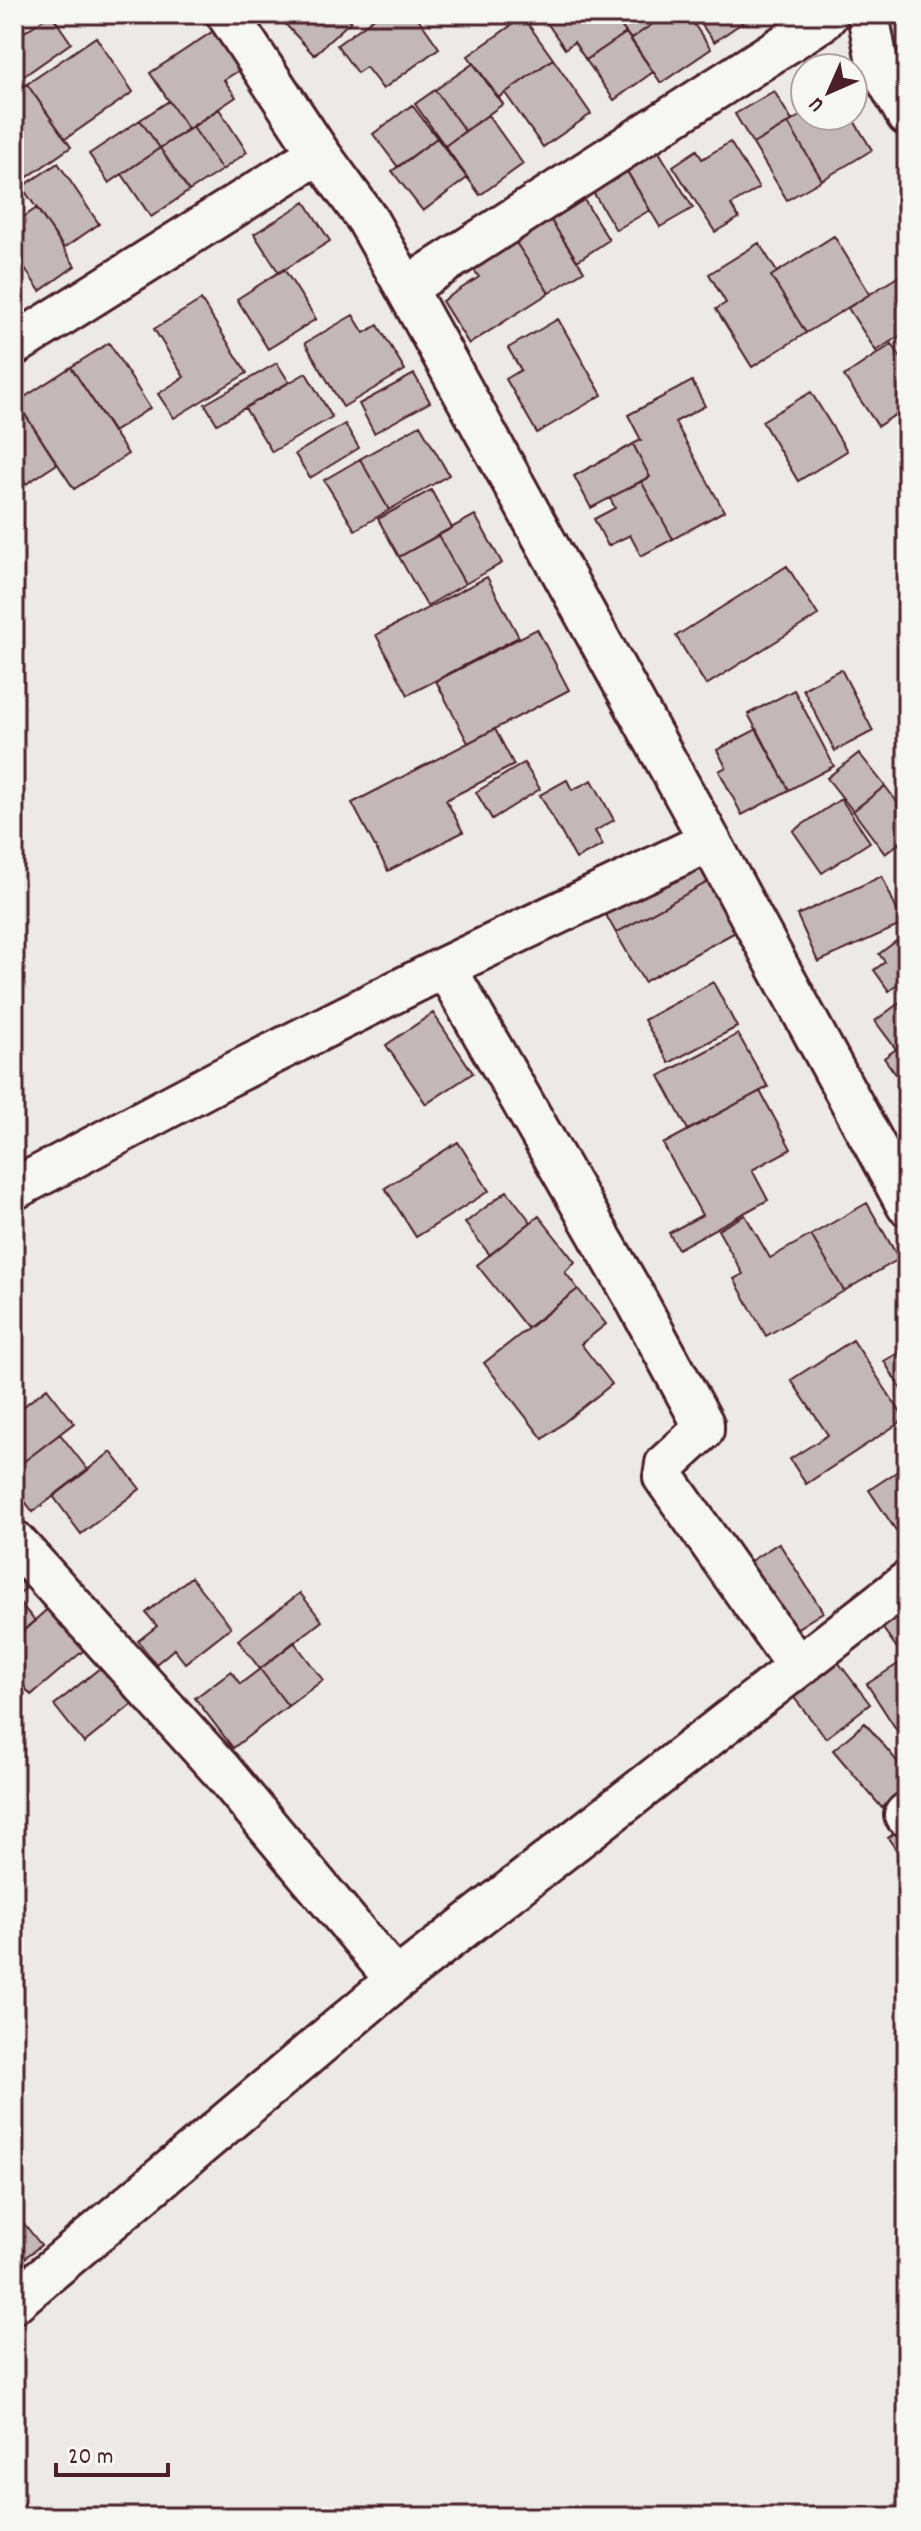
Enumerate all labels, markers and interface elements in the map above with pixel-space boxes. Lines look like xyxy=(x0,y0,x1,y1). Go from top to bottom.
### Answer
north arrow xyxy=(789,52,869,132)
text: U xyxy=(803,89,832,118)
scale bar xyxy=(56,2427,168,2477)
text: 20 m xyxy=(68,2441,114,2475)

